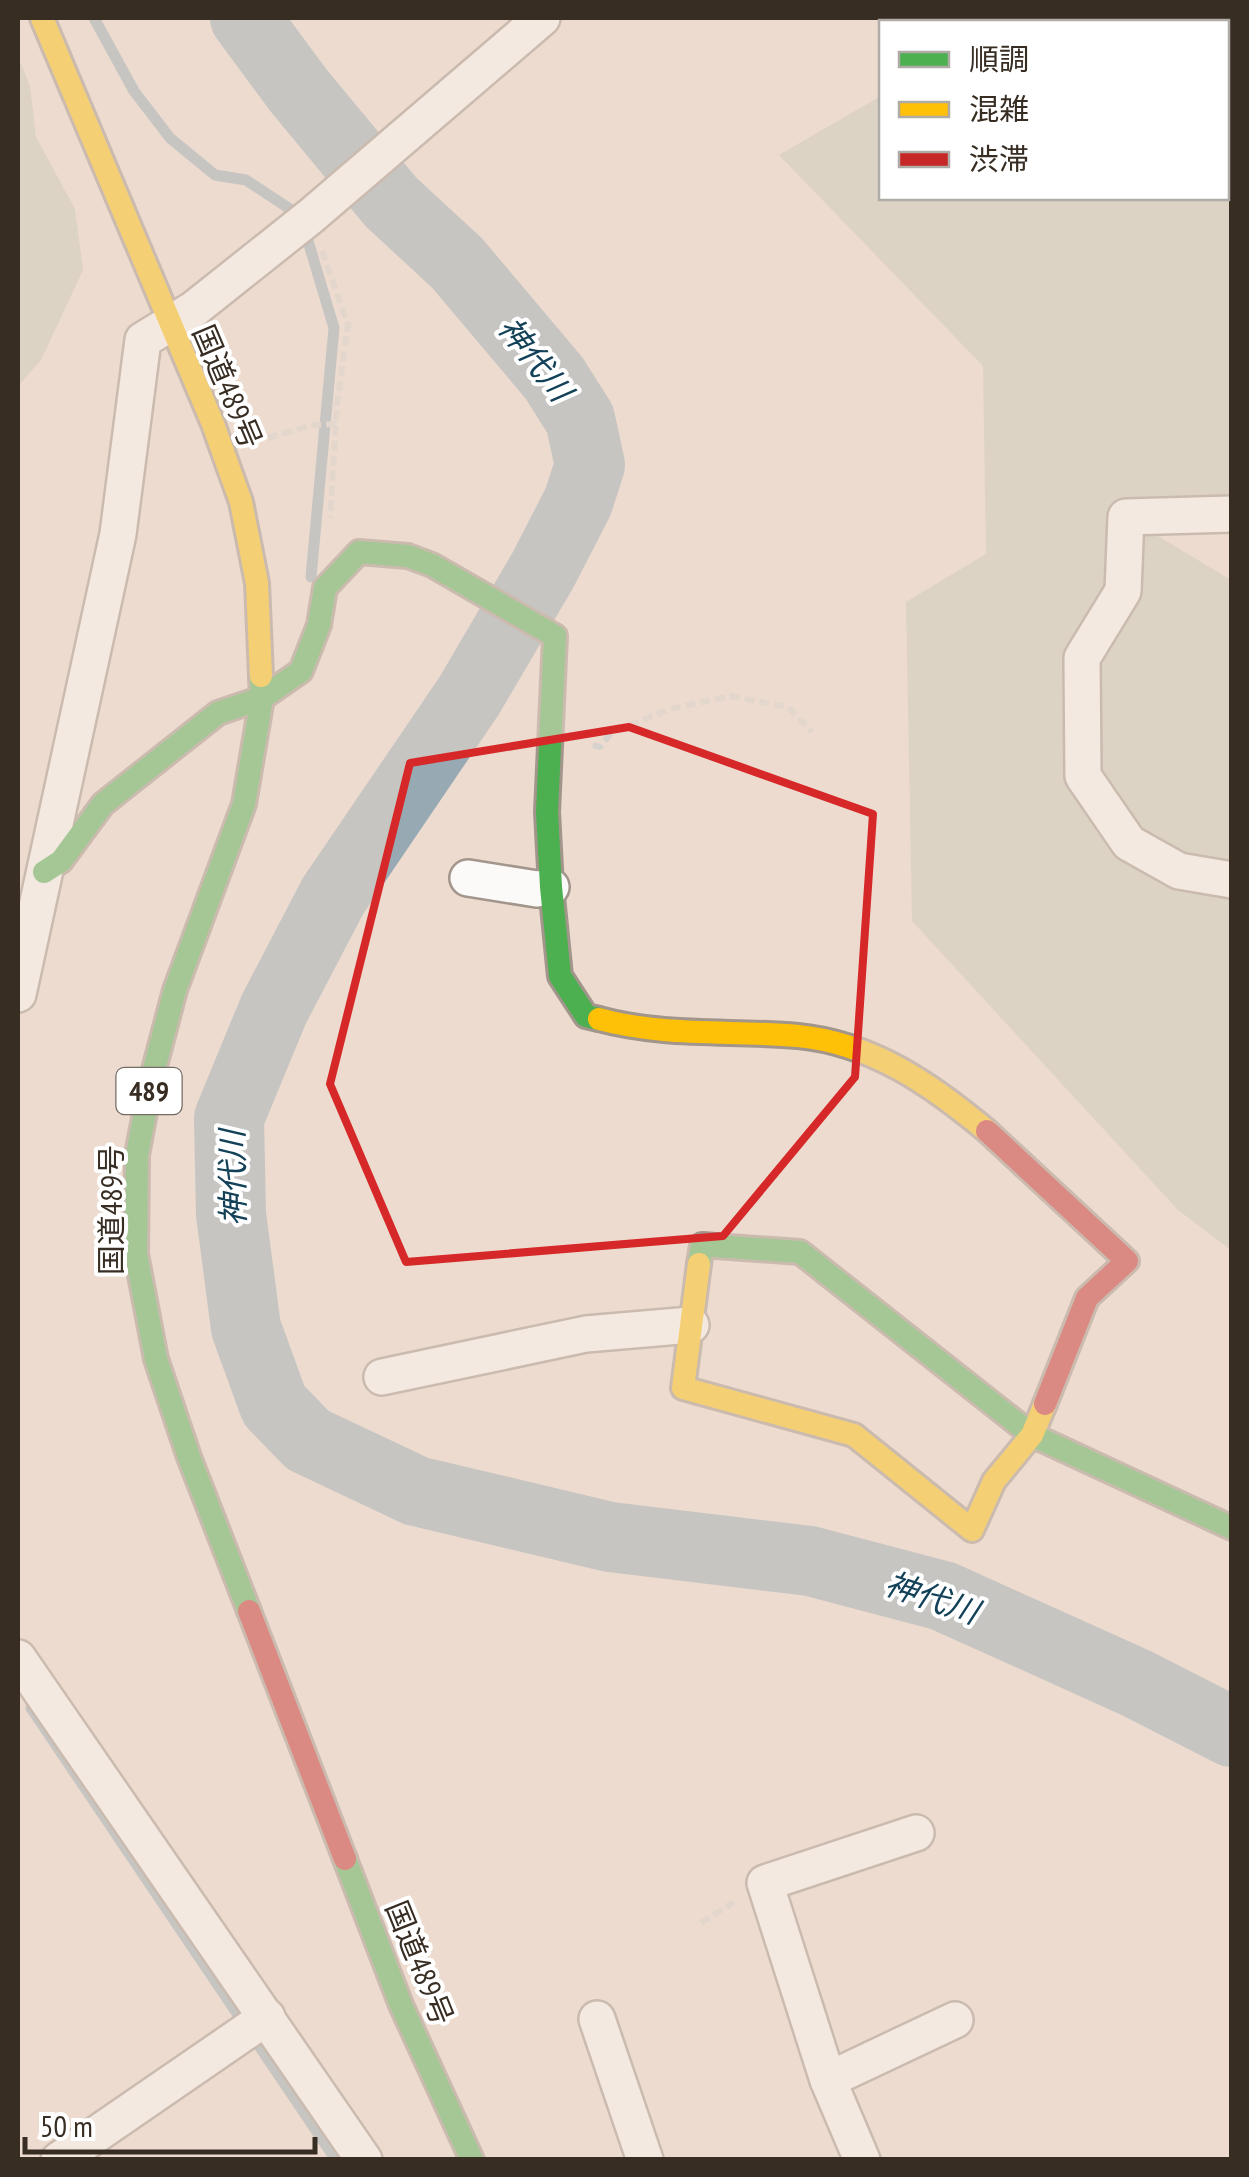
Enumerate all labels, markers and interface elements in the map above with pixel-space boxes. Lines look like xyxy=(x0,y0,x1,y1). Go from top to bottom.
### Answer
legend xyxy=(879,20,1229,200)
text: 順調 xyxy=(969,39,1029,78)
text: 混雑 xyxy=(969,89,1029,128)
text: 渋滞 xyxy=(969,139,1029,178)
water label: 神代川 xyxy=(490,308,584,411)
street label: 国道489号 xyxy=(185,319,272,454)
road number: 489 xyxy=(116,1068,182,1114)
water label: 神代川 xyxy=(210,1127,254,1226)
street label: 国道489号 xyxy=(91,1145,130,1275)
water label: 神代川 xyxy=(880,1562,987,1634)
street label: 国道489号 xyxy=(378,1895,463,2030)
scale bar xyxy=(25,2092,315,2154)
text: 50 m xyxy=(40,2106,93,2145)

